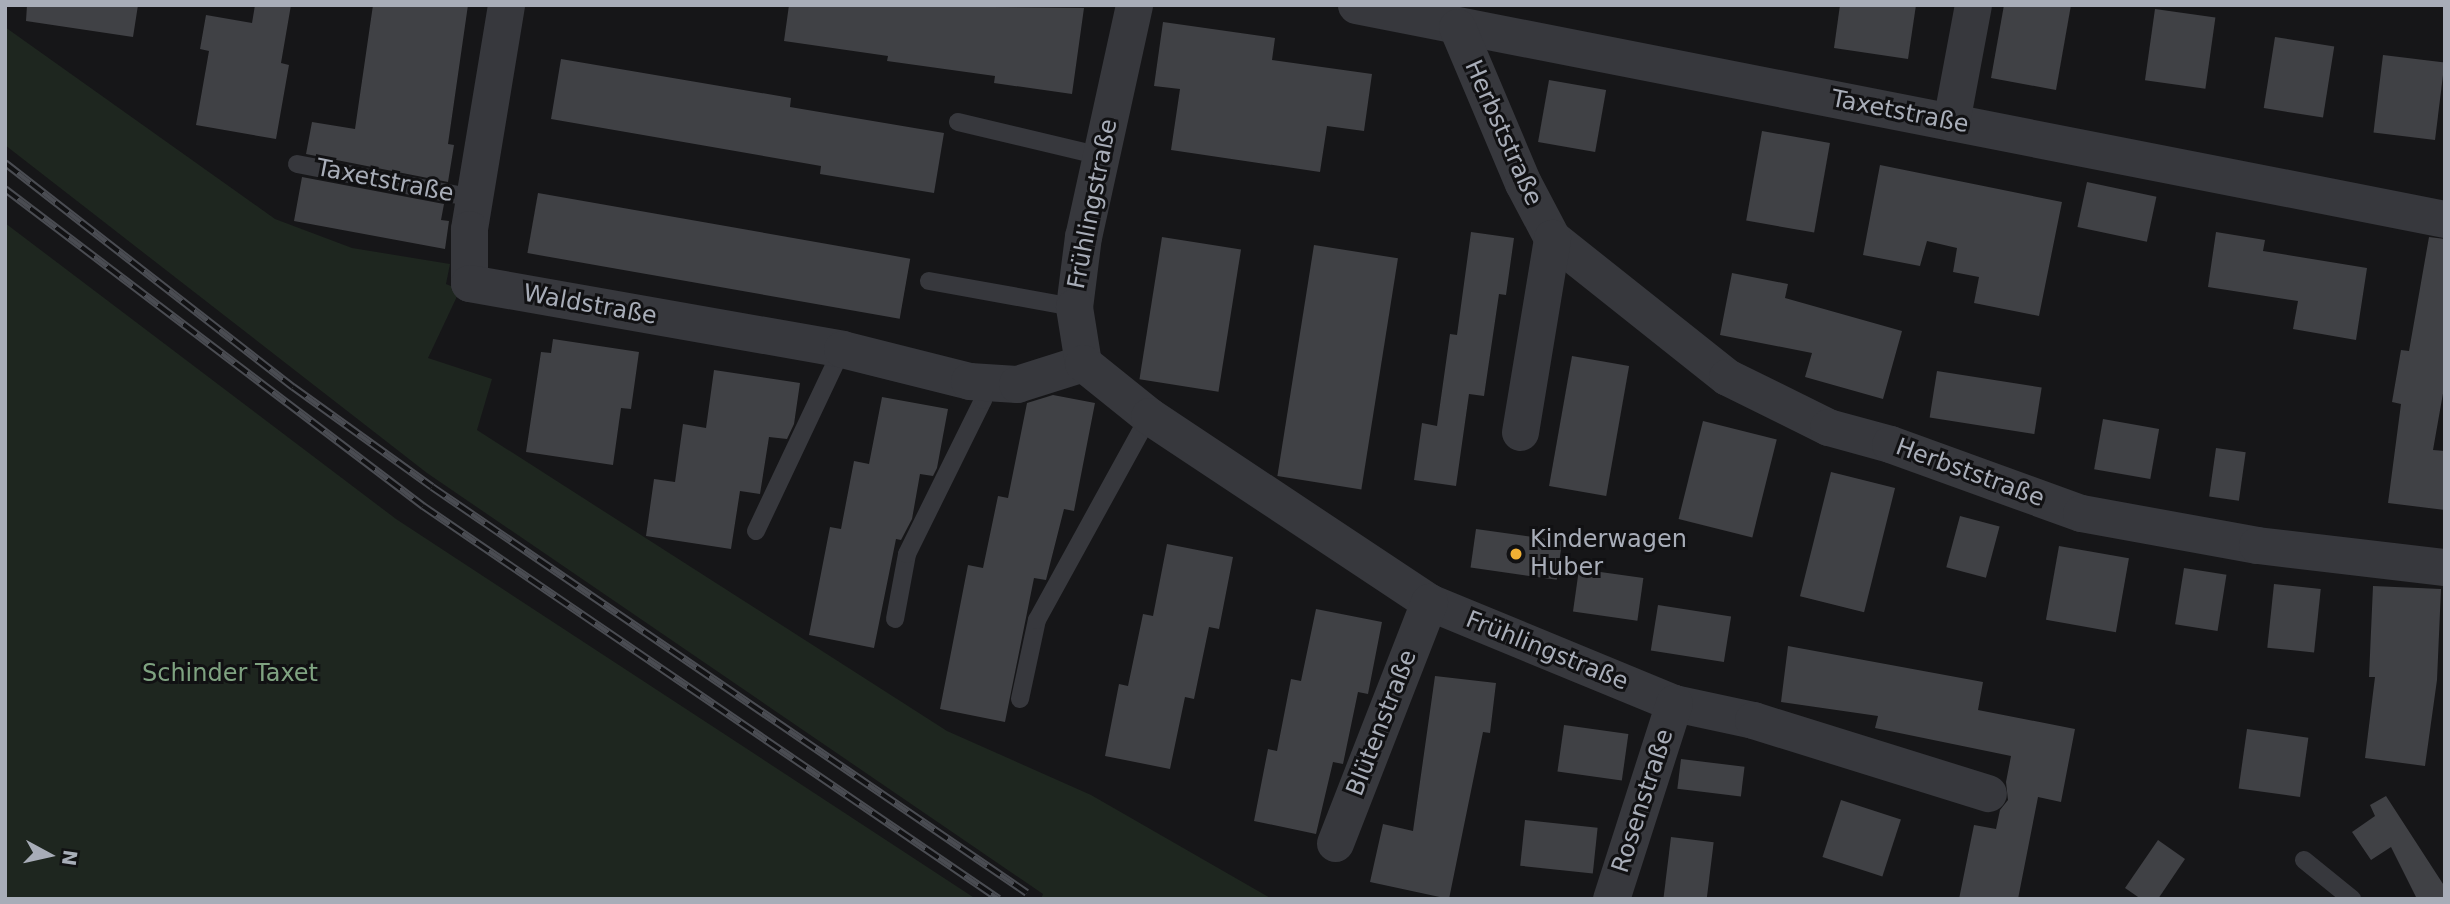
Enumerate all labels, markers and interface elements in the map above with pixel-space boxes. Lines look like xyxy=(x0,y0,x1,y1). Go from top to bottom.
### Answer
street label: Herbststraße xyxy=(1458,56,1548,210)
street label: Taxetstraße xyxy=(1829,85,1971,139)
street label: Frühlingstraße xyxy=(1062,117,1124,291)
street label: Taxetstraße xyxy=(314,154,456,208)
street label: Waldstraße xyxy=(521,279,659,331)
street label: Herbststraße xyxy=(1892,433,2048,513)
place label: Kinderwagen Huber xyxy=(1530,526,1687,582)
marker: Kinderwagen Huber xyxy=(1508,546,1524,562)
street label: Frühlingstraße xyxy=(1462,605,1632,697)
street label: Blütenstraße xyxy=(1341,646,1423,800)
park label: Schinder Taxet xyxy=(142,660,318,688)
street label: Rosenstraße xyxy=(1606,726,1680,876)
north arrow xyxy=(14,820,84,890)
text: N xyxy=(58,849,82,867)

